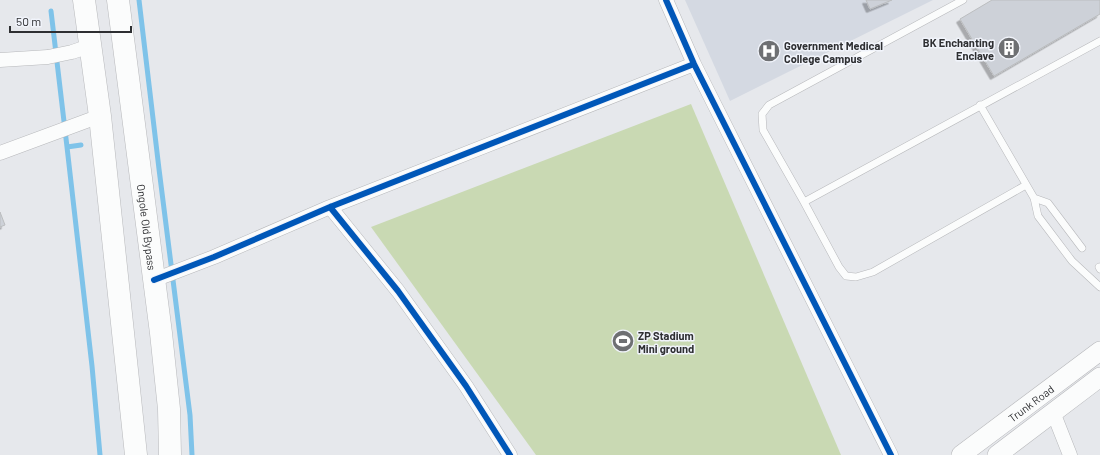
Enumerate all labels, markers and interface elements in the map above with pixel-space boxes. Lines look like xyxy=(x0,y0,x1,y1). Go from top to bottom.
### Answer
scale bar xyxy=(10,8,131,34)
text: 50 m xyxy=(16,14,41,28)
building icon: BK Enchanting Enclave xyxy=(996,35,1022,61)
place label: BK Enchanting Enclave xyxy=(923,36,994,62)
hospital icon: Government Medical College Campus xyxy=(756,38,782,64)
place label: Government Medical College Campus xyxy=(784,39,883,65)
street label: Ongole Old Bypass xyxy=(135,183,159,271)
sports icon: ZP Stadium Mini ground xyxy=(610,328,636,354)
place label: ZP Stadium Mini ground xyxy=(638,329,694,355)
street label: Trunk Road xyxy=(1005,382,1056,424)

